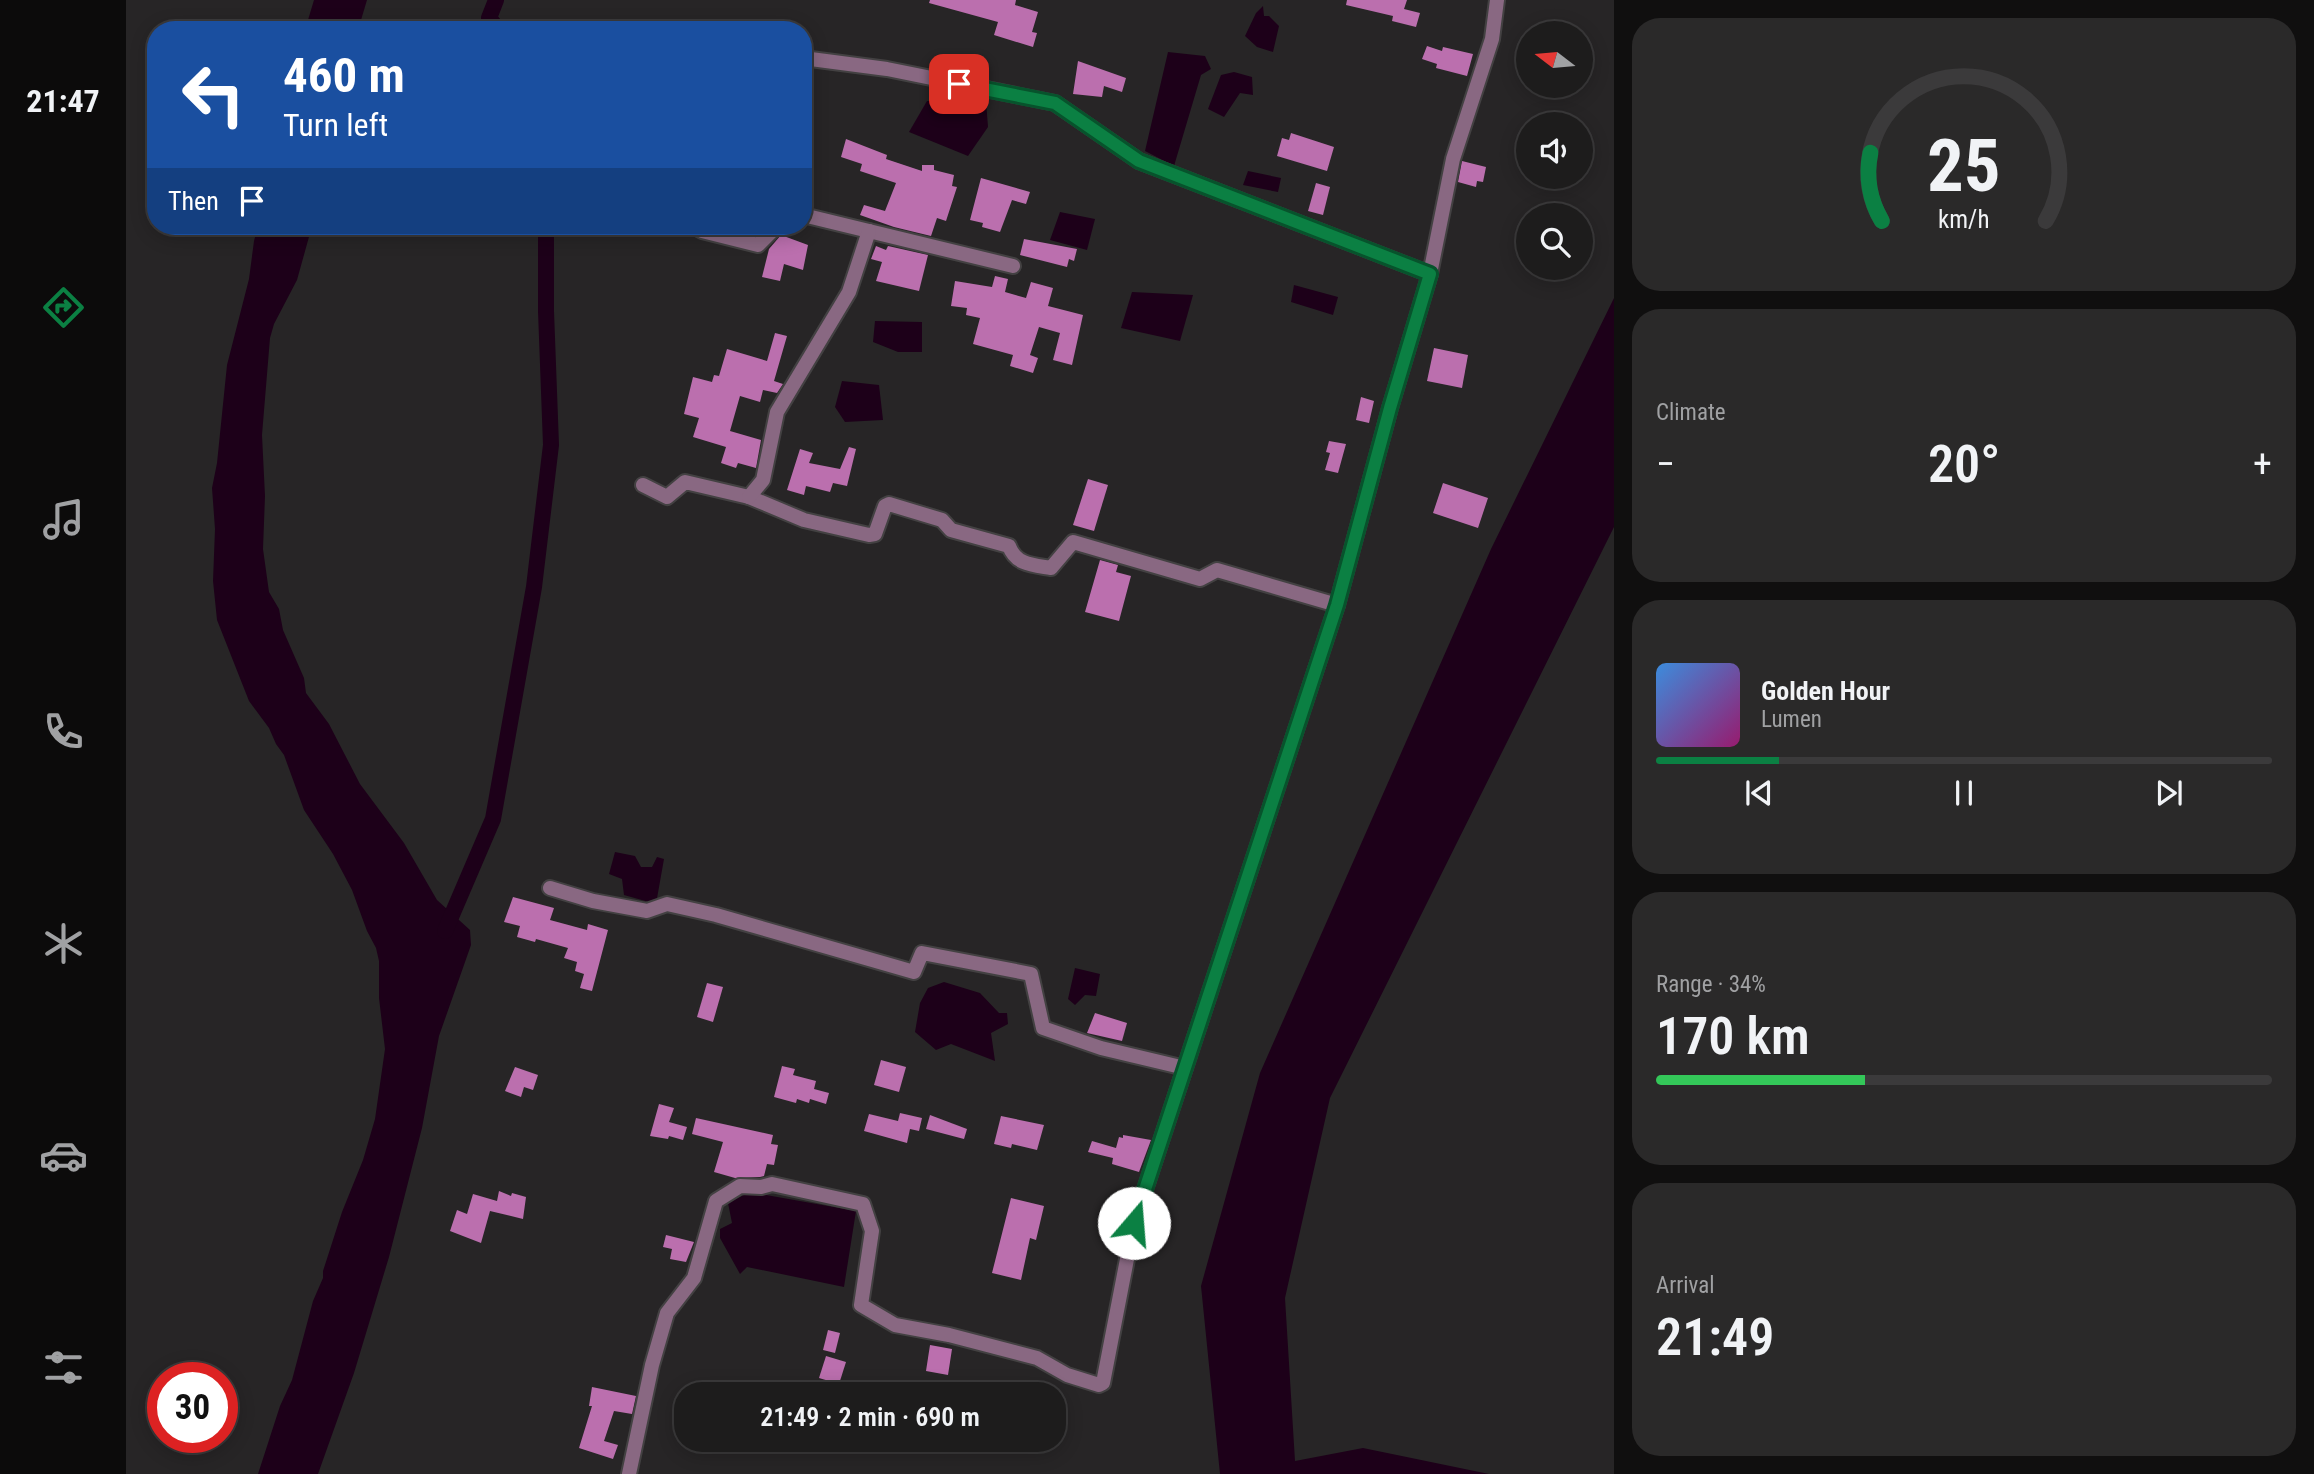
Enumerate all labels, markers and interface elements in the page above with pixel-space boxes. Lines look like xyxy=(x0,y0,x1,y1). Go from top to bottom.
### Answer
north arrow xyxy=(1516,21,1592,98)
map controls xyxy=(1516,21,1593,280)
text: 460 m xyxy=(283,47,405,104)
icon: left xyxy=(168,49,259,140)
pin xyxy=(929,54,989,114)
icon: arrive xyxy=(940,65,978,103)
text: 21:47 xyxy=(26,82,100,120)
text: Turn left xyxy=(283,106,388,144)
button: sound xyxy=(1516,112,1593,189)
text: 25 xyxy=(1927,123,2001,209)
icon: arrive xyxy=(233,182,271,220)
text: Then xyxy=(168,186,219,216)
button: search xyxy=(1516,203,1593,280)
text: km/h xyxy=(1938,204,1990,233)
icon: directions xyxy=(39,283,88,332)
text: Climate xyxy=(1656,399,1726,426)
text: 20° xyxy=(1928,434,2000,495)
text: − xyxy=(1656,442,1675,486)
text: + xyxy=(2253,442,2272,486)
icon: music xyxy=(39,495,88,544)
text: Golden Hour xyxy=(1761,676,1890,706)
text: Lumen xyxy=(1761,706,1822,733)
icon: phone xyxy=(39,707,88,756)
icon: previous xyxy=(1740,774,1778,812)
icon: pause xyxy=(1945,774,1983,812)
icon: next xyxy=(2150,774,2188,812)
icon: climate xyxy=(39,919,88,968)
text: Range · 34% xyxy=(1656,971,1766,998)
text: 170 km xyxy=(1656,1006,1810,1067)
icon: car xyxy=(39,1131,88,1180)
position arrow xyxy=(1097,1186,1171,1260)
text: Arrival xyxy=(1656,1272,1715,1299)
text: 21:49 xyxy=(1656,1307,1774,1368)
icon: filters xyxy=(39,1343,88,1392)
speed limit sign: 30 xyxy=(147,1362,238,1453)
text: 21:49 · 2 min · 690 m xyxy=(760,1402,980,1432)

